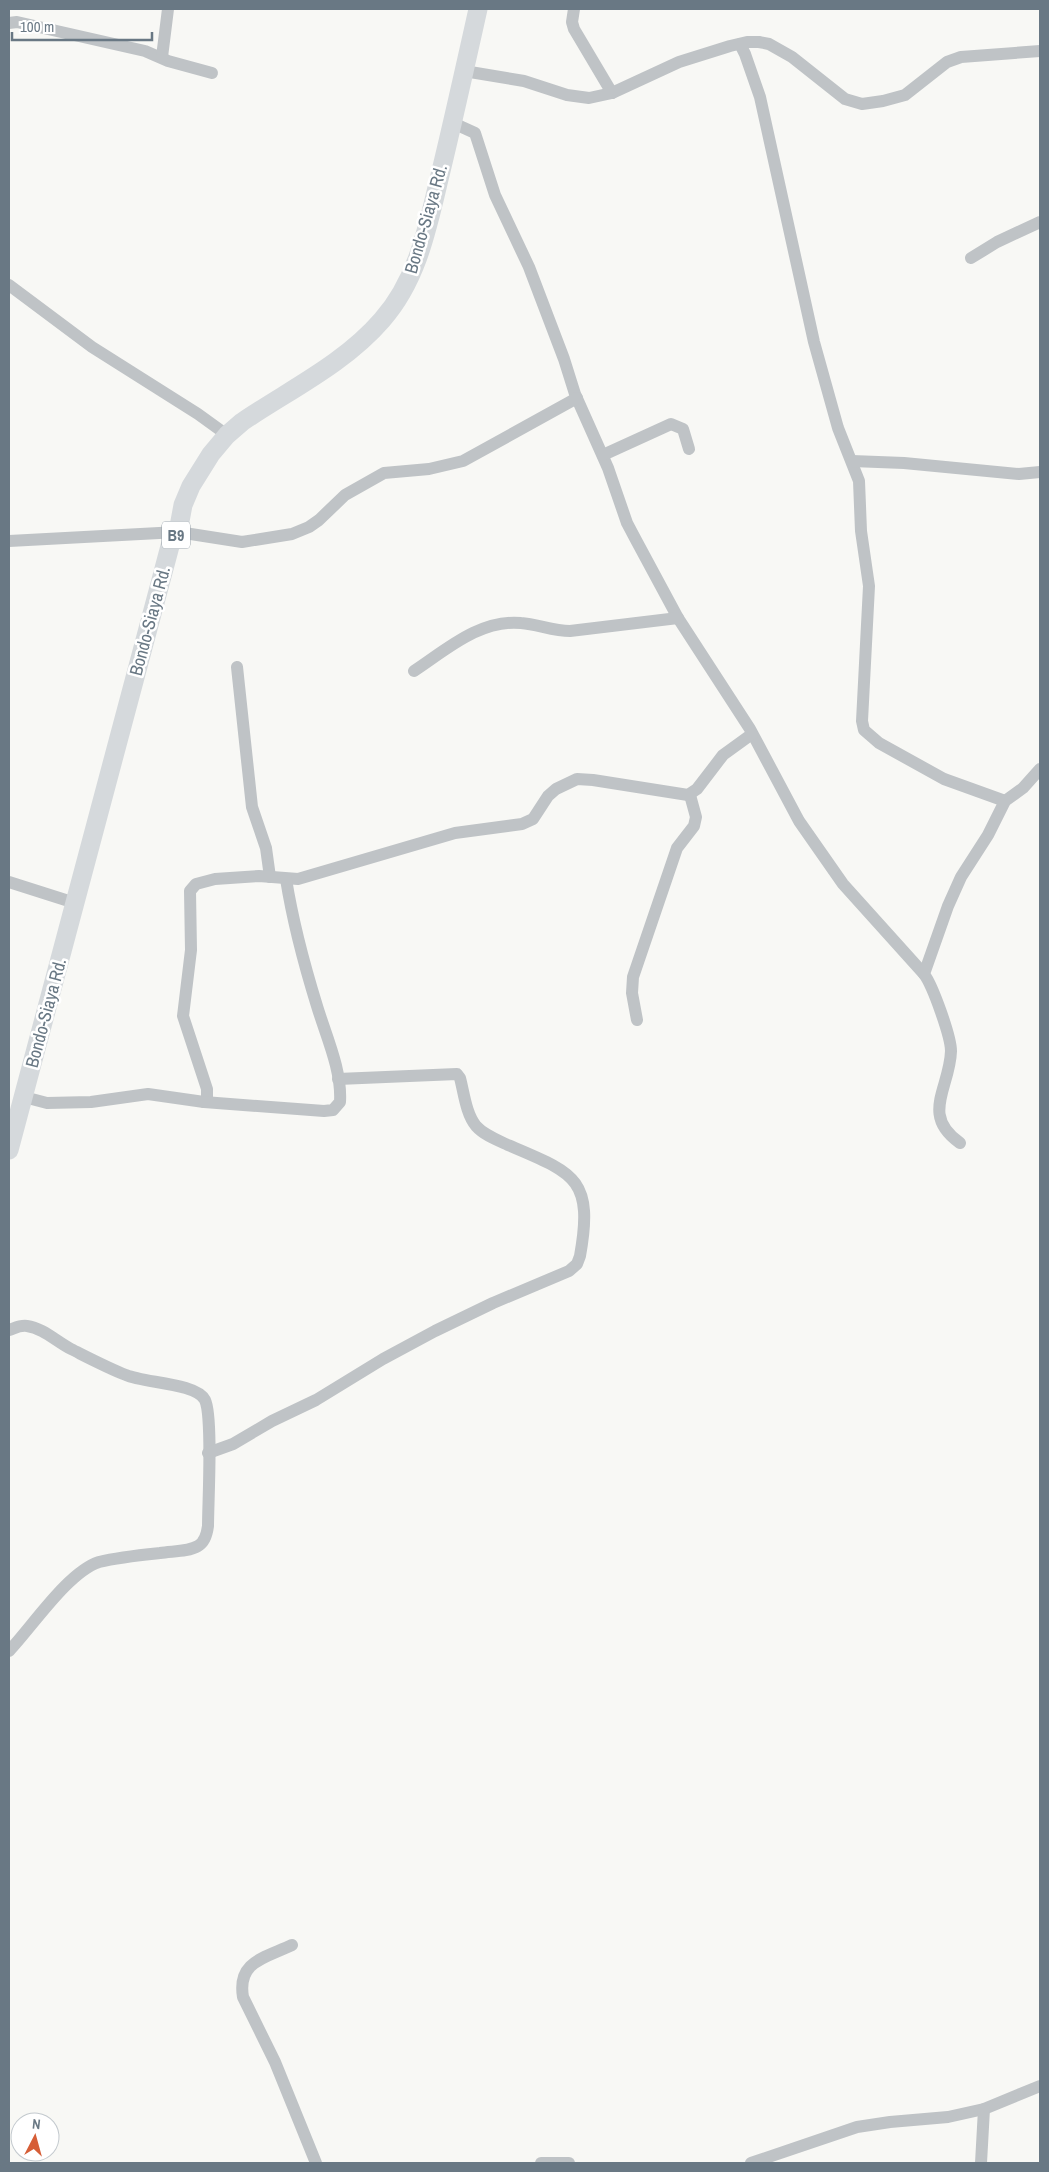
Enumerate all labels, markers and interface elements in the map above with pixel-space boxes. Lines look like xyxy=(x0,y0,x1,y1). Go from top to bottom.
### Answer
scale bar xyxy=(12,10,152,42)
text: 100 m xyxy=(20,16,54,37)
street label: Bondo-Siaya Rd. xyxy=(398,161,453,276)
road number: B9 xyxy=(162,522,190,548)
street label: Bondo-Siaya Rd. xyxy=(123,563,176,678)
street label: Bondo-Siaya Rd. xyxy=(19,955,72,1070)
north arrow xyxy=(10,2112,60,2162)
text: N xyxy=(31,2115,41,2133)

